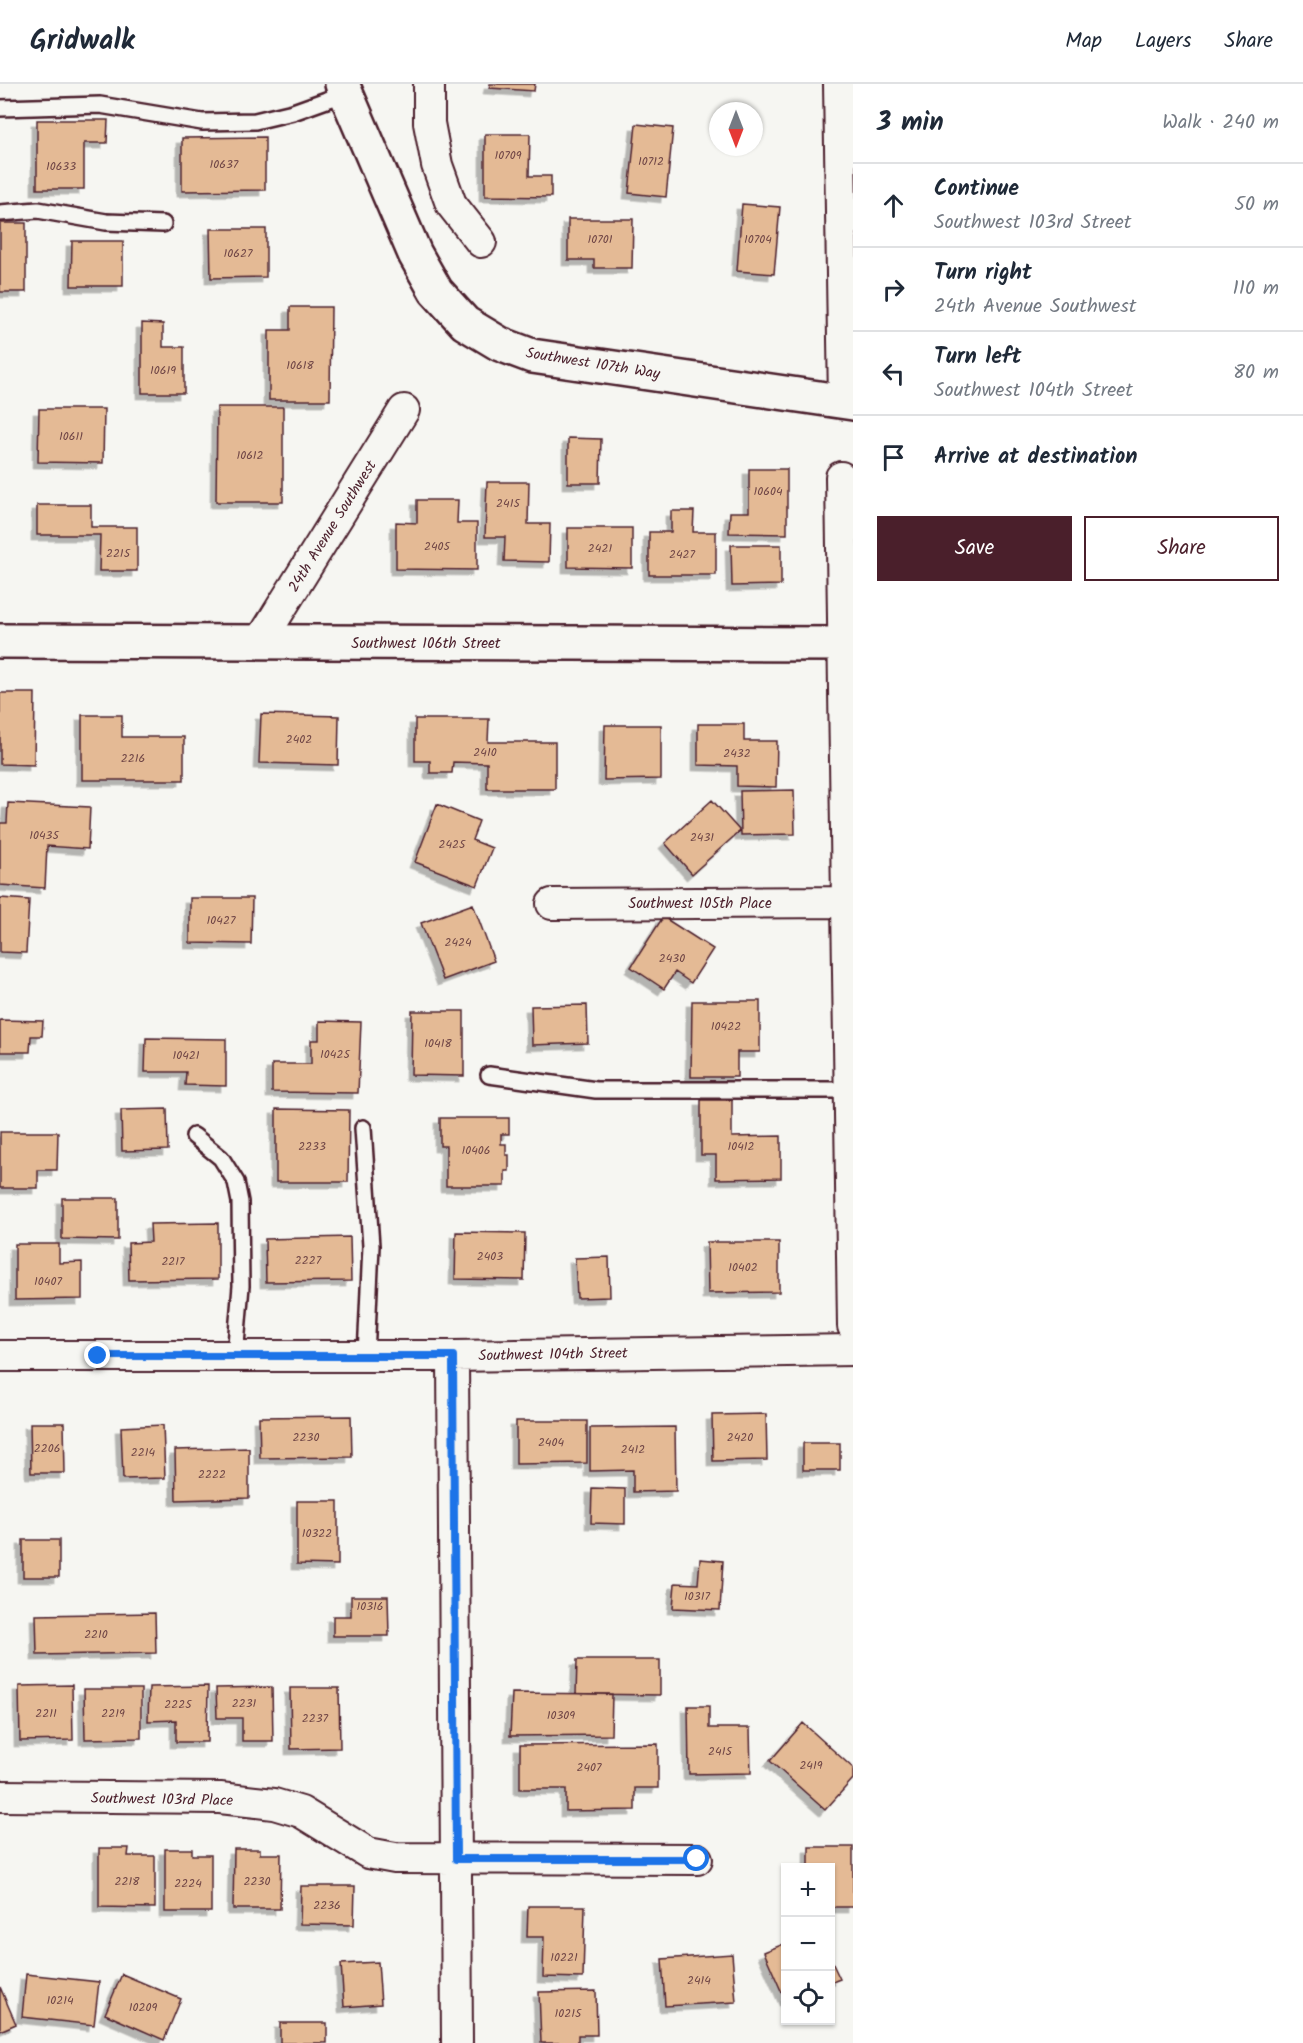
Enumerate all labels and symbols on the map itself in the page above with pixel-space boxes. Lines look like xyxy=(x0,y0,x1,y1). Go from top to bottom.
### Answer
north arrow xyxy=(709,102,763,156)
house number: 10709 xyxy=(494,146,522,165)
house number: 10712 xyxy=(638,152,664,171)
house number: 10637 xyxy=(210,155,239,174)
house number: 10633 xyxy=(46,157,76,176)
house number: 10701 xyxy=(587,230,613,249)
house number: 10704 xyxy=(744,230,772,249)
house number: 10627 xyxy=(224,244,253,263)
street label: Southwest 107th Way xyxy=(524,342,663,387)
house number: 10618 xyxy=(286,356,314,375)
house number: 10619 xyxy=(150,361,176,380)
house number: 10611 xyxy=(59,427,83,446)
house number: 10612 xyxy=(236,446,264,465)
street label: 24th Avenue Southwest xyxy=(282,456,383,597)
house number: 10604 xyxy=(753,482,783,501)
house number: 2415 xyxy=(496,494,521,513)
house number: 2405 xyxy=(424,537,452,556)
house number: 2421 xyxy=(588,539,612,558)
house number: 2215 xyxy=(106,544,132,563)
house number: 2427 xyxy=(669,545,696,564)
street label: Southwest 106th Street xyxy=(351,632,501,656)
house number: 2402 xyxy=(286,730,312,749)
house number: 2410 xyxy=(473,743,497,762)
house number: 2432 xyxy=(723,744,751,763)
house number: 2216 xyxy=(121,749,145,768)
house number: 10435 xyxy=(29,826,60,845)
house number: 2431 xyxy=(690,828,714,847)
house number: 2425 xyxy=(438,835,467,854)
street label: Southwest 105th Place xyxy=(628,892,772,916)
house number: 10427 xyxy=(207,911,236,930)
house number: 2424 xyxy=(444,933,472,952)
house number: 2430 xyxy=(659,949,685,968)
house number: 10422 xyxy=(711,1017,741,1036)
house number: 10418 xyxy=(424,1034,452,1053)
house number: 10425 xyxy=(320,1045,351,1064)
house number: 10421 xyxy=(172,1046,200,1065)
house number: 2233 xyxy=(298,1137,326,1156)
house number: 10412 xyxy=(727,1137,755,1156)
house number: 10406 xyxy=(461,1141,491,1160)
house number: 2403 xyxy=(477,1247,503,1266)
house number: 2227 xyxy=(295,1251,322,1270)
house number: 2217 xyxy=(161,1252,185,1271)
house number: 10402 xyxy=(728,1258,758,1277)
house number: 10407 xyxy=(34,1272,62,1291)
route end xyxy=(84,1342,110,1368)
street label: Southwest 104th Street xyxy=(478,1342,628,1368)
house number: 2230 xyxy=(293,1428,319,1447)
house number: 2420 xyxy=(727,1428,753,1447)
house number: 2404 xyxy=(538,1433,564,1452)
house number: 2206 xyxy=(34,1439,60,1458)
house number: 2412 xyxy=(621,1440,645,1459)
house number: 2214 xyxy=(131,1443,156,1462)
house number: 2222 xyxy=(198,1465,226,1484)
house number: 10322 xyxy=(302,1524,332,1543)
house number: 10317 xyxy=(684,1587,710,1606)
house number: 10316 xyxy=(356,1597,384,1616)
house number: 2210 xyxy=(84,1625,108,1644)
house number: 2231 xyxy=(232,1694,257,1713)
house number: 2225 xyxy=(164,1695,193,1714)
house number: 2211 xyxy=(35,1704,57,1723)
house number: 2219 xyxy=(101,1704,125,1723)
house number: 10309 xyxy=(547,1706,575,1725)
house number: 2237 xyxy=(302,1709,329,1728)
house number: 2415 xyxy=(708,1742,733,1761)
house number: 2419 xyxy=(799,1756,823,1775)
house number: 2407 xyxy=(576,1758,602,1777)
street label: Southwest 103rd Place xyxy=(91,1787,234,1813)
route start xyxy=(683,1845,709,1871)
house number: 2218 xyxy=(115,1872,140,1891)
house number: 2230 xyxy=(244,1872,270,1891)
house number: 2224 xyxy=(174,1874,202,1893)
house number: 2236 xyxy=(313,1896,341,1915)
house number: 10221 xyxy=(550,1948,578,1967)
house number: 2414 xyxy=(687,1971,711,1990)
house number: 10214 xyxy=(46,1991,74,2010)
house number: 10209 xyxy=(129,1998,157,2017)
house number: 10215 xyxy=(555,2004,583,2023)

